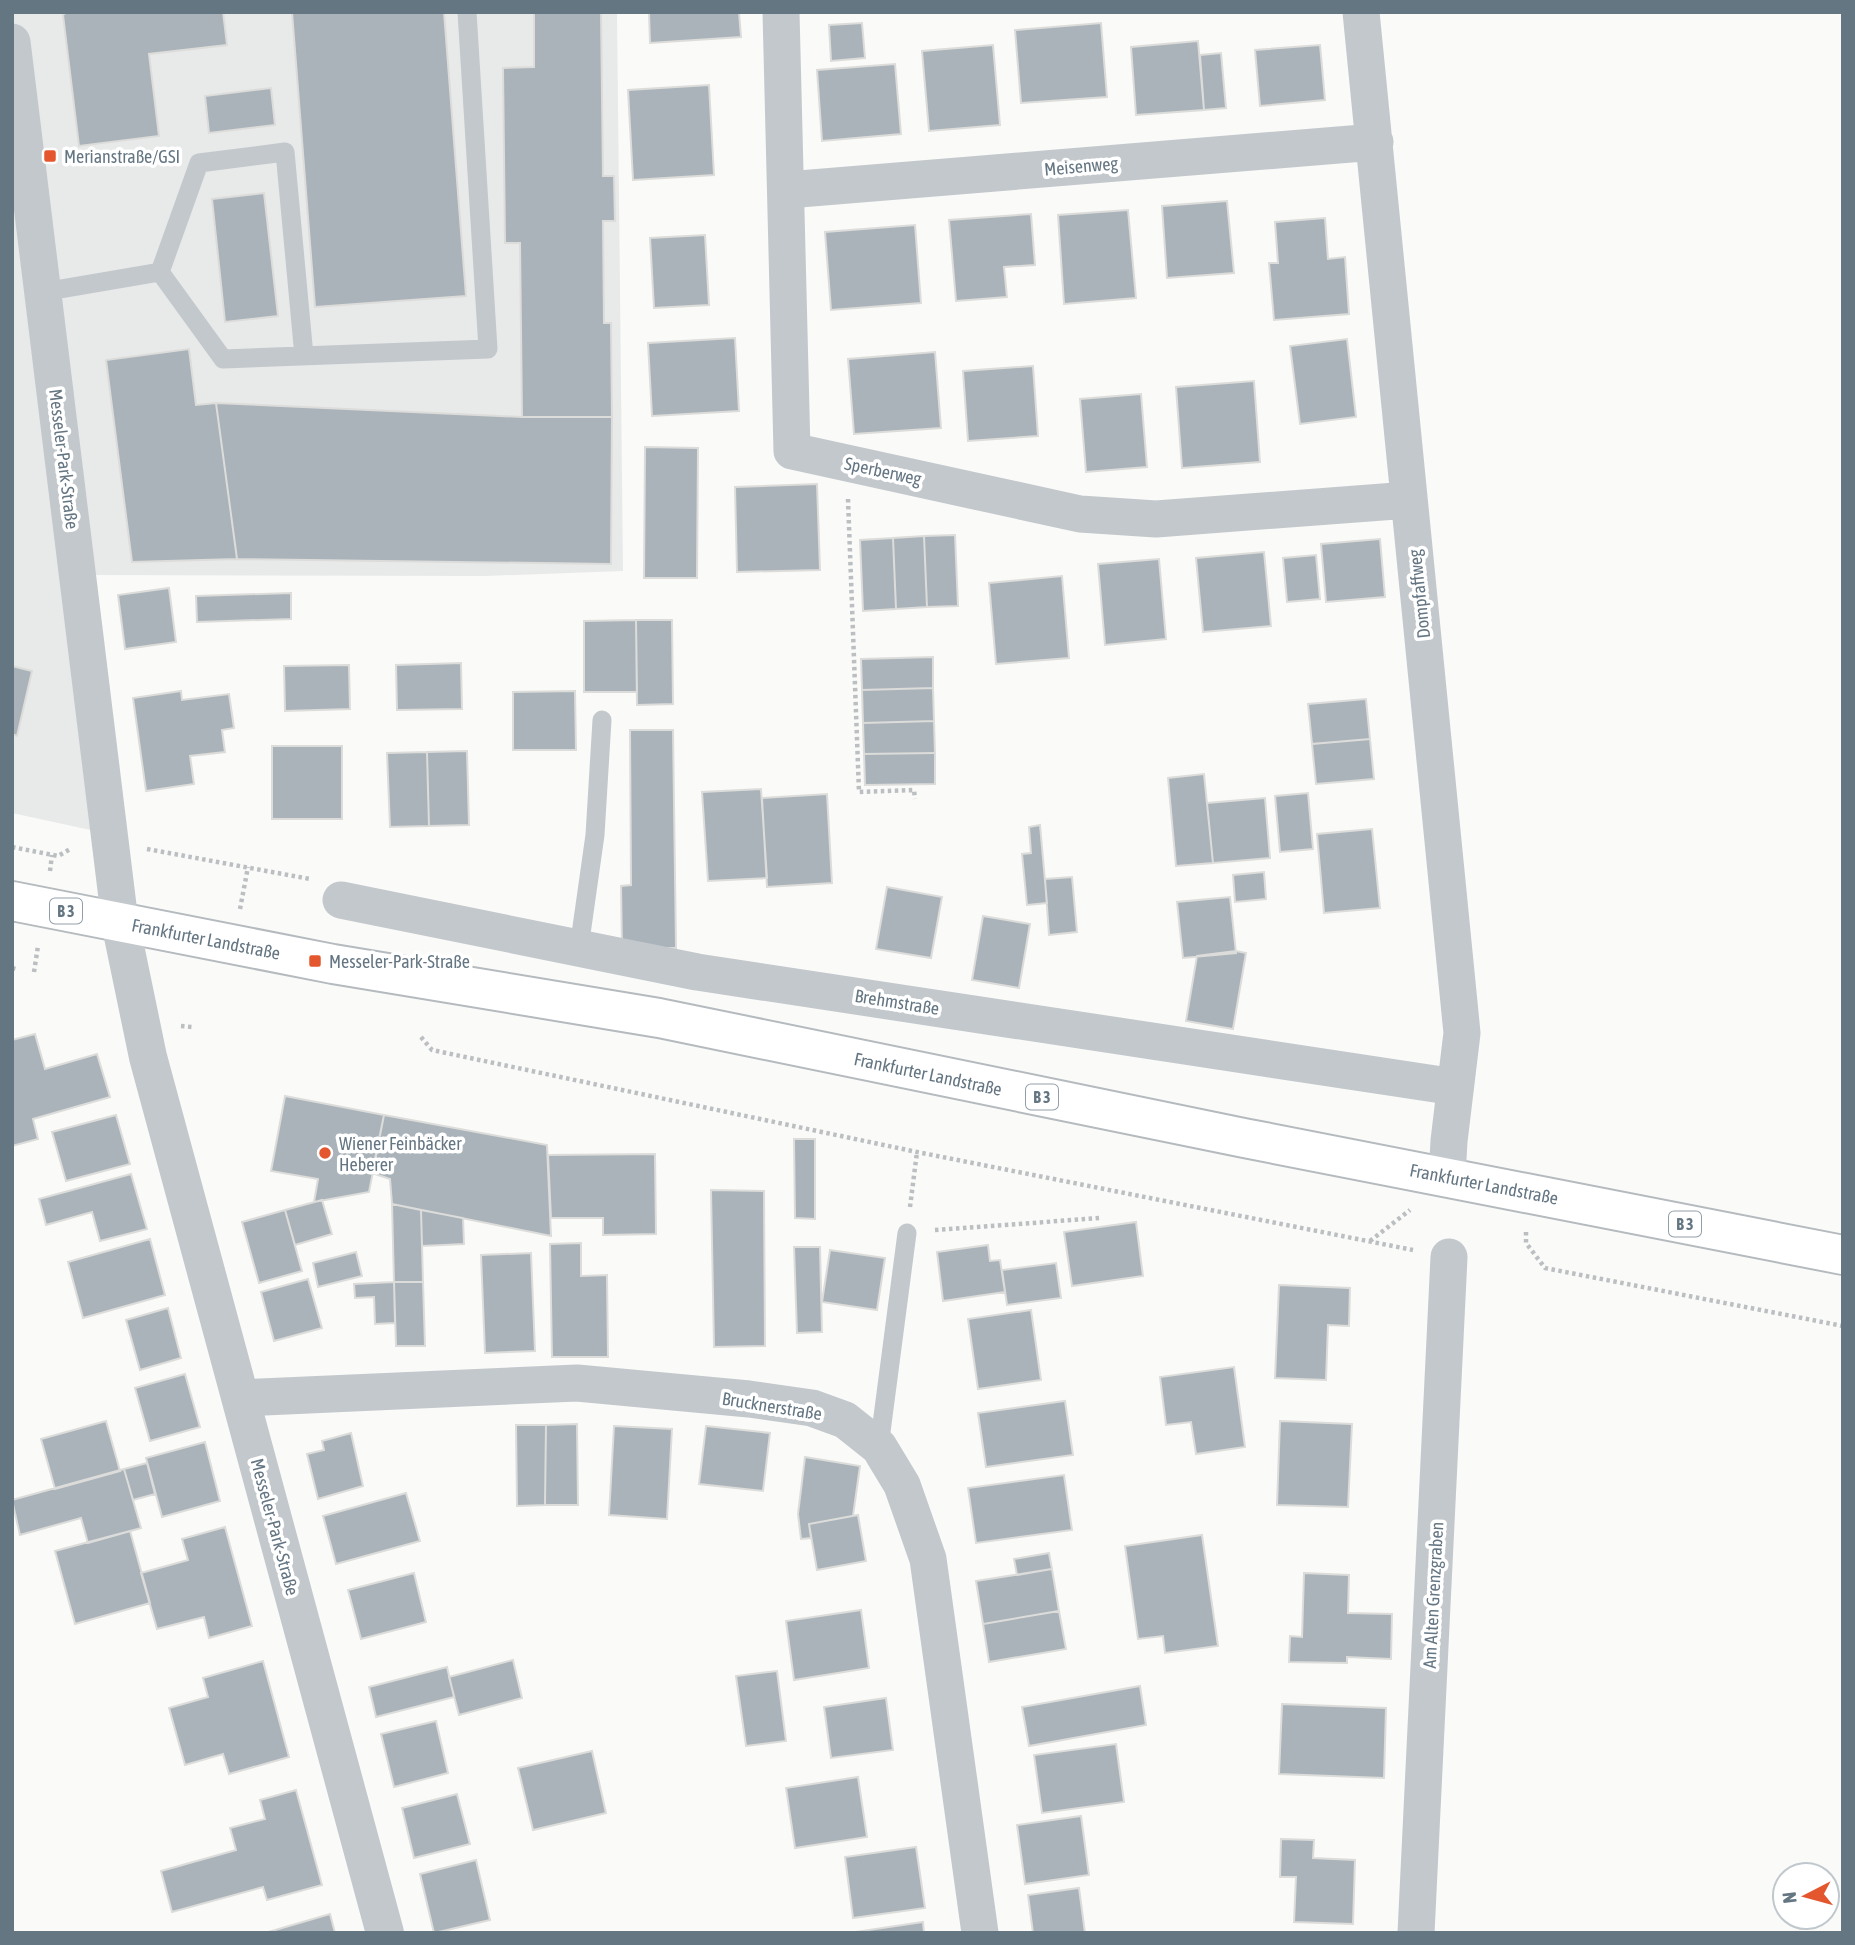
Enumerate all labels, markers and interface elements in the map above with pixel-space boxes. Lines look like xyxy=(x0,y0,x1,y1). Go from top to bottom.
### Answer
place label: Merianstraße/GSI xyxy=(64,146,180,167)
marker: Merianstraße/GSI xyxy=(42,148,58,164)
street label: Meisenweg xyxy=(1043,152,1119,180)
street label: Messeler-Park-Straße xyxy=(45,388,83,530)
street label: Sperberweg xyxy=(843,453,924,489)
street label: Dompfaffweg xyxy=(1404,548,1434,640)
road number: B 3 xyxy=(50,898,82,923)
street label: Frankfurter Landstraße xyxy=(130,914,282,964)
place label: Messeler-Park-Straße xyxy=(329,951,470,972)
marker: Messeler-Park-Straße xyxy=(307,953,323,969)
street label: Brehmstraße xyxy=(853,985,941,1019)
street label: Frankfurter Landstraße xyxy=(852,1048,1004,1100)
road number: B 3 xyxy=(1026,1084,1058,1110)
place label: Wiener Feinbäcker Heberer xyxy=(339,1133,462,1175)
marker: Wiener Feinbäcker Heberer xyxy=(317,1145,333,1161)
street label: Frankfurter Landstraße xyxy=(1408,1159,1560,1209)
road number: B 3 xyxy=(1669,1212,1701,1236)
street label: Brucknerstraße xyxy=(721,1388,823,1424)
street label: Messeler-Park-Straße xyxy=(247,1456,303,1598)
street label: Am Alten Grenzgraben xyxy=(1419,1521,1447,1669)
north arrow xyxy=(1771,1861,1841,1931)
text: N xyxy=(1778,1891,1801,1905)

